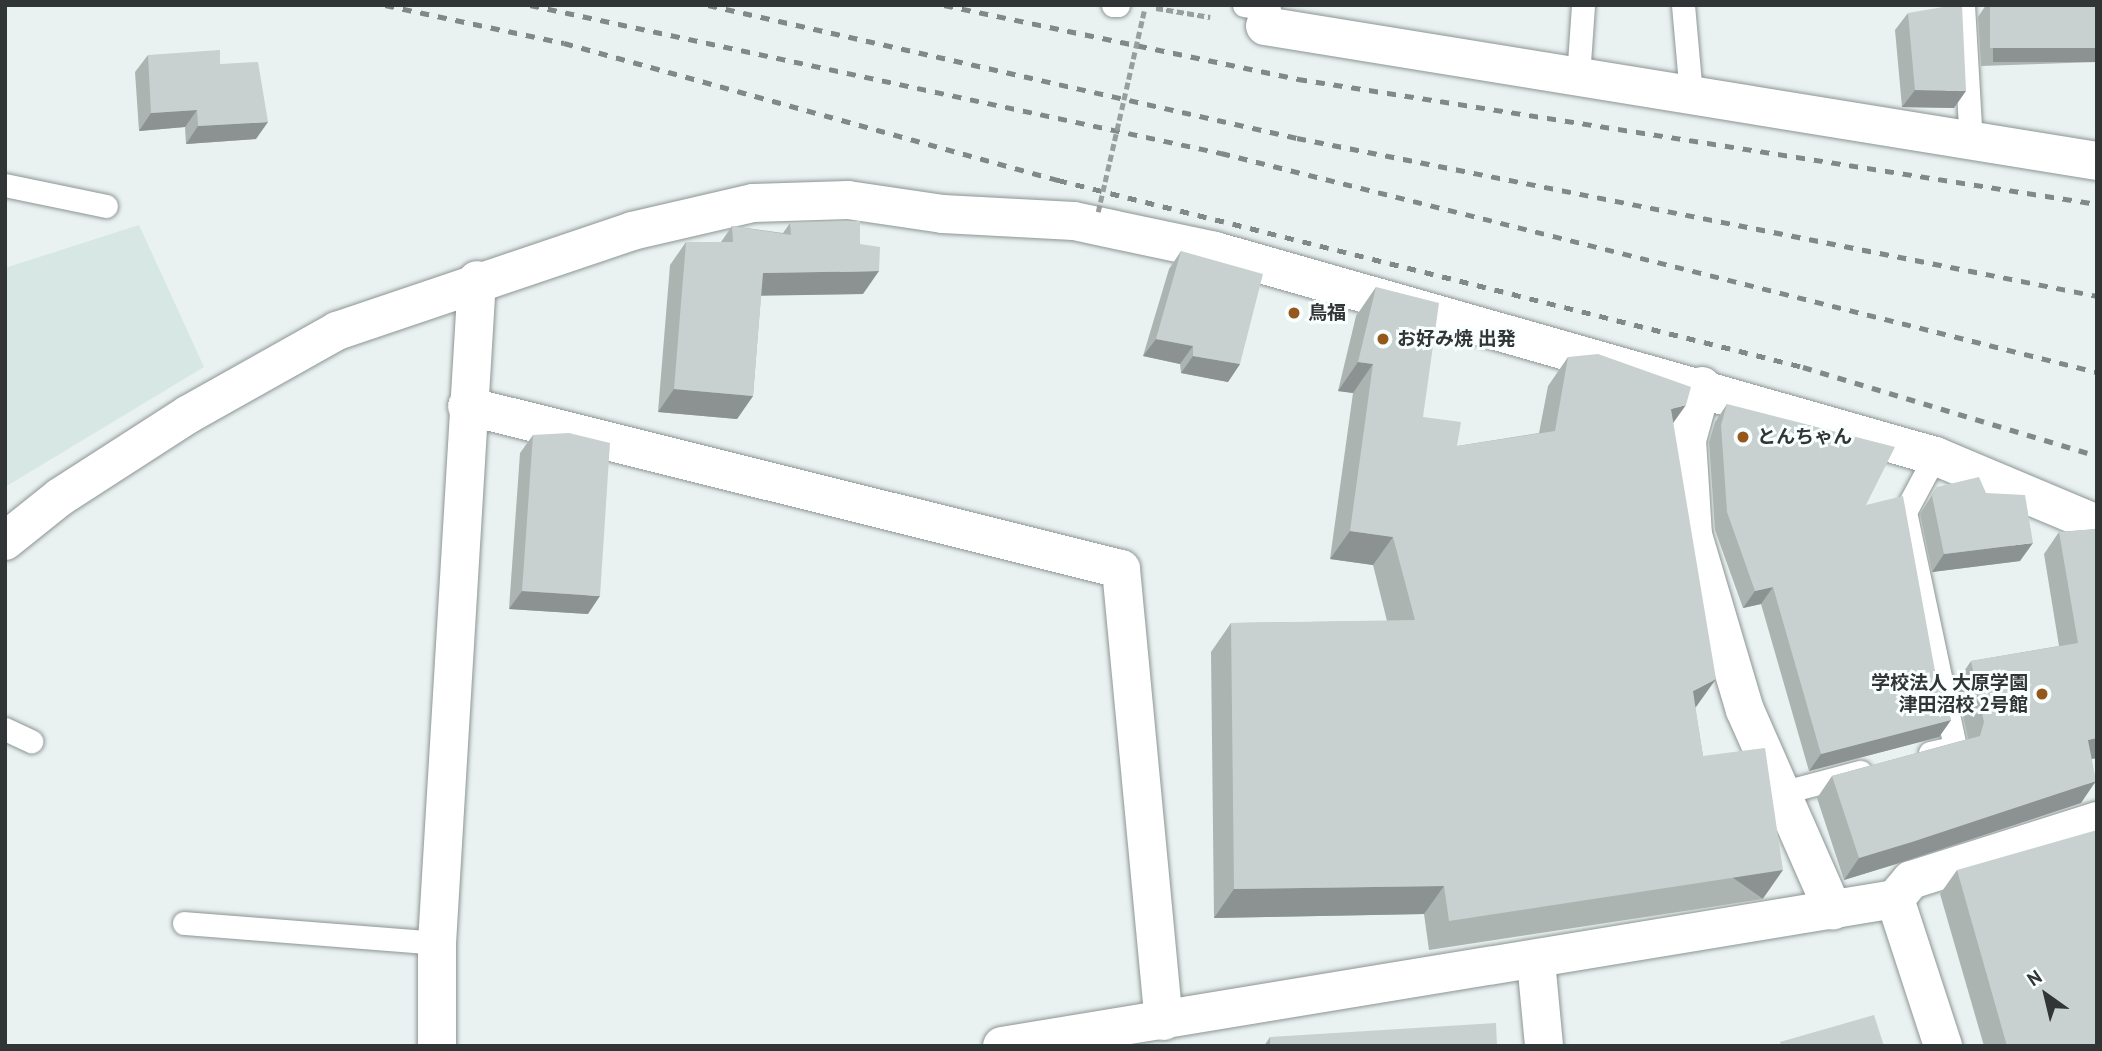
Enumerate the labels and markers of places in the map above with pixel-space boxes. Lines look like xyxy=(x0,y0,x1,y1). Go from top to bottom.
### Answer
place label: 鳥福 xyxy=(1308,302,1346,324)
marker: 鳥福 xyxy=(1286,305,1302,321)
place label: お好み焼 出発 xyxy=(1397,328,1516,350)
marker: お好み焼 出発 xyxy=(1375,331,1391,347)
place label: とんちゃん xyxy=(1757,426,1852,448)
marker: とんちゃん xyxy=(1735,429,1751,445)
place label: 学校法人 大原学園 津田沼校 2号館 xyxy=(1871,672,2028,716)
marker: 学校法人 大原学園 津田沼校 2号館 xyxy=(2034,686,2050,702)

